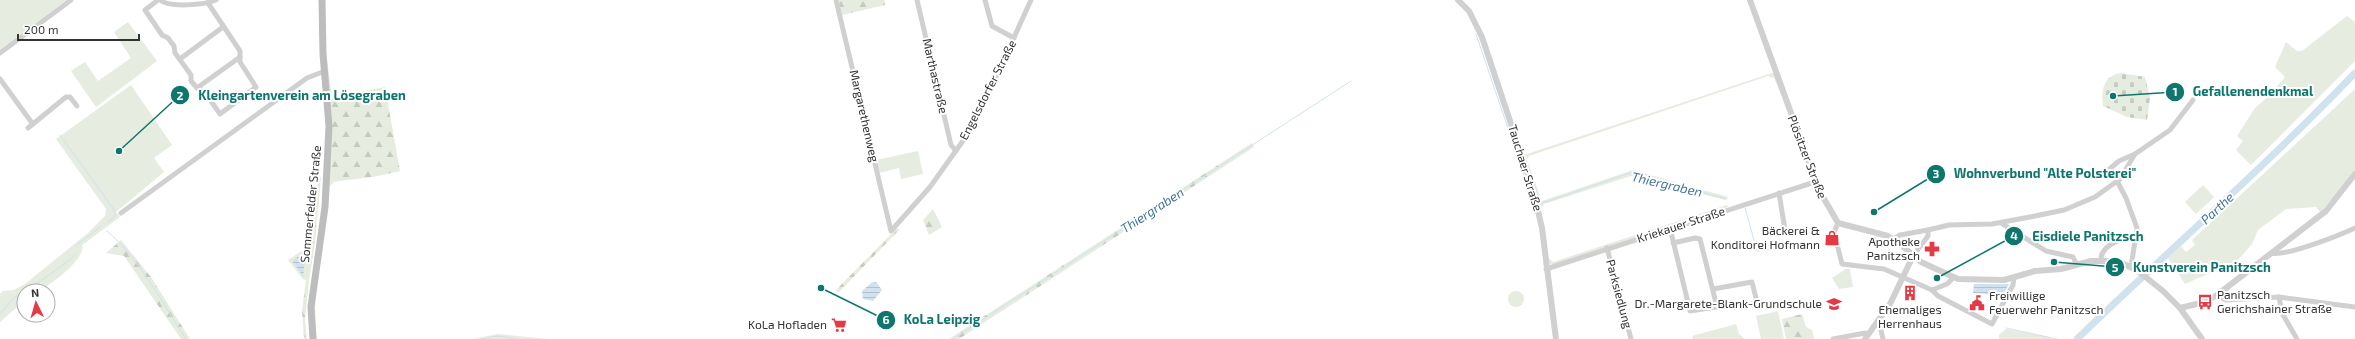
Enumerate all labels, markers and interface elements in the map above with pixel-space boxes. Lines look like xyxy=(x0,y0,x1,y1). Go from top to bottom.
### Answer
scale bar xyxy=(18,16,139,42)
text: 200 m xyxy=(24,22,58,36)
street label: Marthastraße xyxy=(921,37,951,115)
street label: Engelsdorfer Straße xyxy=(956,37,1018,142)
street label: Margarethenweg xyxy=(848,68,882,164)
callout: Gefallenendenkmal xyxy=(2165,79,2321,104)
callout: Kleingartenverein am Lösegraben xyxy=(170,83,414,108)
text: Gefallenendenkmal xyxy=(2193,83,2314,99)
text: 1 xyxy=(2172,84,2178,98)
text: Kleingartenverein am Lösegraben xyxy=(198,87,406,103)
text: 2 xyxy=(177,88,184,102)
street label: Plösitzer Straße xyxy=(1786,113,1830,200)
street label: Tauchaer Straße xyxy=(1506,123,1546,213)
street label: Sommerfelder Straße xyxy=(297,144,323,263)
callout: Wohnverbund "Alte Polsterei" xyxy=(1926,161,2144,186)
text: Wohnverbund "Alte Polsterei" xyxy=(1954,165,2136,181)
text: 3 xyxy=(1933,166,1940,180)
water label: Thiergraben xyxy=(1630,168,1704,200)
water label: Thiergraben xyxy=(1117,184,1187,236)
water label: Parthe xyxy=(2197,189,2237,227)
street label: Kriekauer Straße xyxy=(1635,203,1726,245)
place label: Bäckerei & Konditorei Hofmann xyxy=(1711,223,1820,251)
callout: Eisdiele Panitzsch xyxy=(2004,224,2151,249)
text: 4 xyxy=(2010,228,2018,242)
text: Eisdiele Panitzsch xyxy=(2032,228,2144,244)
shop icon: Bäckerei & Konditorei Hofmann xyxy=(1823,229,1841,247)
place label: Apotheke Panitzsch xyxy=(1867,234,1920,262)
pharmacy icon: Apotheke Panitzsch xyxy=(1923,240,1941,258)
callout: Kunstverein Panitzsch xyxy=(2105,255,2278,280)
street label: Parksiedlung xyxy=(1604,258,1636,330)
text: Kunstverein Panitzsch xyxy=(2133,259,2271,275)
text: 5 xyxy=(2112,260,2119,274)
north arrow xyxy=(16,283,56,323)
building icon: Ehemaliges Herrenhaus xyxy=(1901,284,1919,302)
text: N xyxy=(31,286,40,299)
place label: Panitzsch Gerichshainer Straße xyxy=(2217,287,2332,315)
place label: Freiwillige Feuerwehr Panitzsch xyxy=(1989,288,2104,316)
bus stop icon: Panitzsch Gerichshainer Straße xyxy=(2196,293,2214,311)
public building icon: Freiwillige Feuerwehr Panitzsch xyxy=(1968,294,1986,312)
school or university icon: Dr.-Margarete-Blank-Grundschule xyxy=(1825,295,1843,313)
place label: Dr.-Margarete-Blank-Grundschule xyxy=(1635,296,1822,310)
place label: Ehemaliges Herrenhaus xyxy=(1878,302,1942,330)
callout: KoLa Leipzig xyxy=(876,307,989,332)
text: KoLa Leipzig xyxy=(904,311,981,327)
text: 6 xyxy=(882,312,890,326)
supermarket icon: KoLa Hofladen xyxy=(830,316,848,334)
place label: KoLa Hofladen xyxy=(748,317,827,331)

